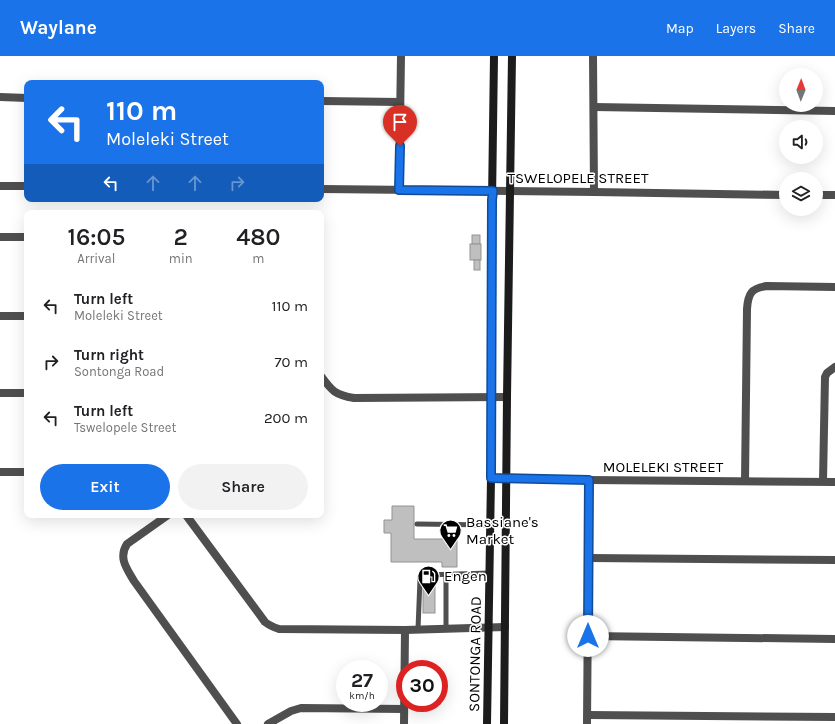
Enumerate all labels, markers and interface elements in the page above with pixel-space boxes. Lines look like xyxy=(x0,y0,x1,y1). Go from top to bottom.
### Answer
text: Waylane xyxy=(20,17,97,39)
text: Map xyxy=(666,20,694,37)
text: Layers xyxy=(716,20,756,37)
text: Share xyxy=(778,20,815,37)
north arrow xyxy=(779,68,823,112)
map controls xyxy=(779,68,823,216)
text: 110 m xyxy=(106,94,177,127)
icon: left xyxy=(40,96,92,148)
pin xyxy=(383,105,417,146)
icon: arrive xyxy=(389,111,411,133)
button: sound xyxy=(779,120,823,164)
text: Moleleki Street xyxy=(106,128,229,150)
street label: TSWELOPELE STREET xyxy=(508,169,649,187)
icon: left xyxy=(100,172,122,194)
icon: ahead xyxy=(142,172,164,194)
icon: ahead xyxy=(184,172,206,194)
icon: right xyxy=(226,172,248,194)
button: layers xyxy=(779,172,823,216)
text: 16:05 xyxy=(68,223,125,251)
text: 2 xyxy=(174,223,188,251)
text: 480 xyxy=(236,223,280,251)
text: Arrival xyxy=(77,251,115,266)
text: min xyxy=(169,251,193,266)
text: m xyxy=(252,251,264,266)
text: Turn left xyxy=(74,290,133,308)
icon: left xyxy=(40,295,62,317)
text: 110 m xyxy=(272,297,308,315)
text: Moleleki Street xyxy=(74,308,163,323)
text: Turn right xyxy=(74,346,144,364)
icon: right xyxy=(40,351,62,373)
text: 70 m xyxy=(274,353,308,371)
text: Sontonga Road xyxy=(74,364,164,379)
text: Turn left xyxy=(74,402,133,420)
icon: left xyxy=(40,407,62,429)
text: 200 m xyxy=(264,409,308,427)
text: Tswelopele Street xyxy=(74,420,176,435)
street label: MOLELEKI STREET xyxy=(603,458,724,476)
button: Exit xyxy=(40,464,170,510)
button: Share xyxy=(178,464,308,510)
place label: Bassiane's Market xyxy=(466,513,539,548)
supermarket icon: Bassiane's Market xyxy=(437,518,463,551)
fuel station icon: Engen xyxy=(416,563,442,596)
place label: Engen xyxy=(444,567,487,585)
street label: SONTONGA ROAD xyxy=(465,596,485,712)
position arrow xyxy=(567,615,609,657)
speed limit sign: 30 xyxy=(396,660,448,712)
text: 27 xyxy=(351,669,373,692)
text: km/h xyxy=(349,690,375,702)

